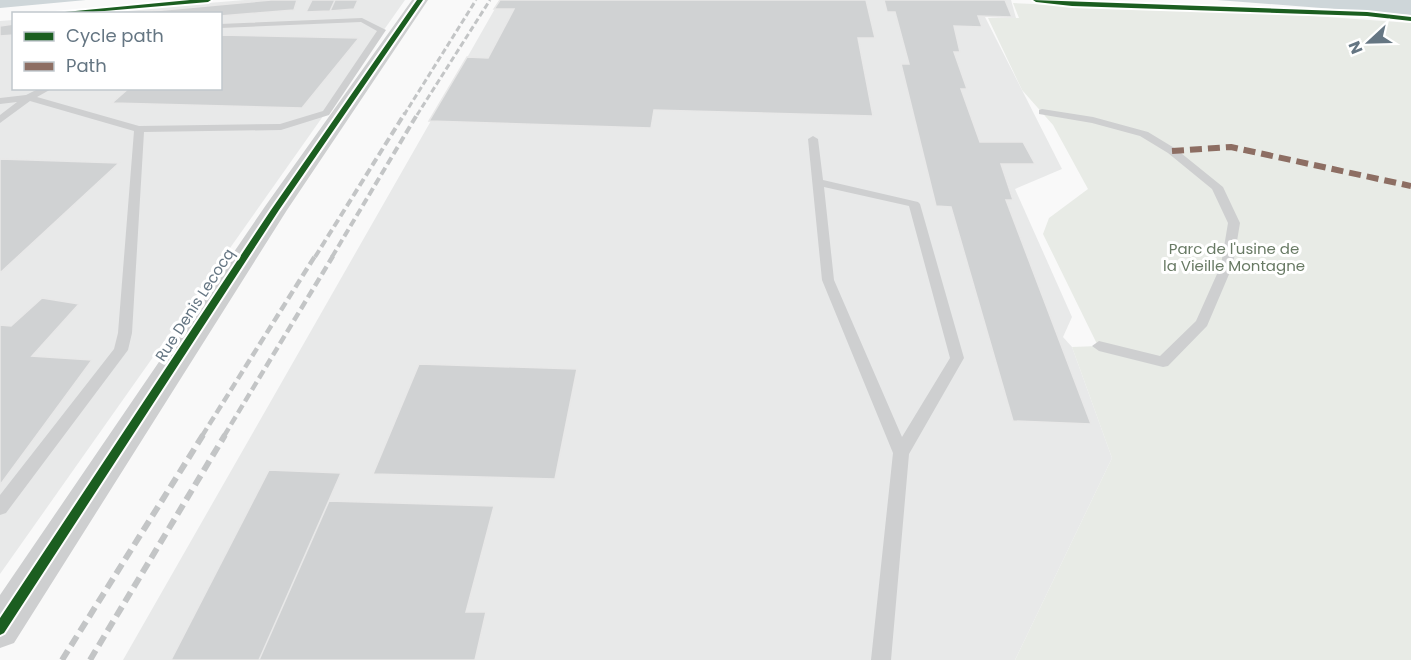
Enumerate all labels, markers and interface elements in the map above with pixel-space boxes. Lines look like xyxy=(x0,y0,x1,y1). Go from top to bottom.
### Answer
legend xyxy=(12,12,222,90)
north arrow xyxy=(1339,12,1399,72)
text: Cycle path xyxy=(66,23,164,48)
text: N xyxy=(1343,38,1368,57)
text: Path xyxy=(66,53,107,78)
park label: Parc de l'usine de la Vieille Montagne xyxy=(1163,238,1305,276)
street label: Rue Denis Lecocq xyxy=(150,244,239,365)

